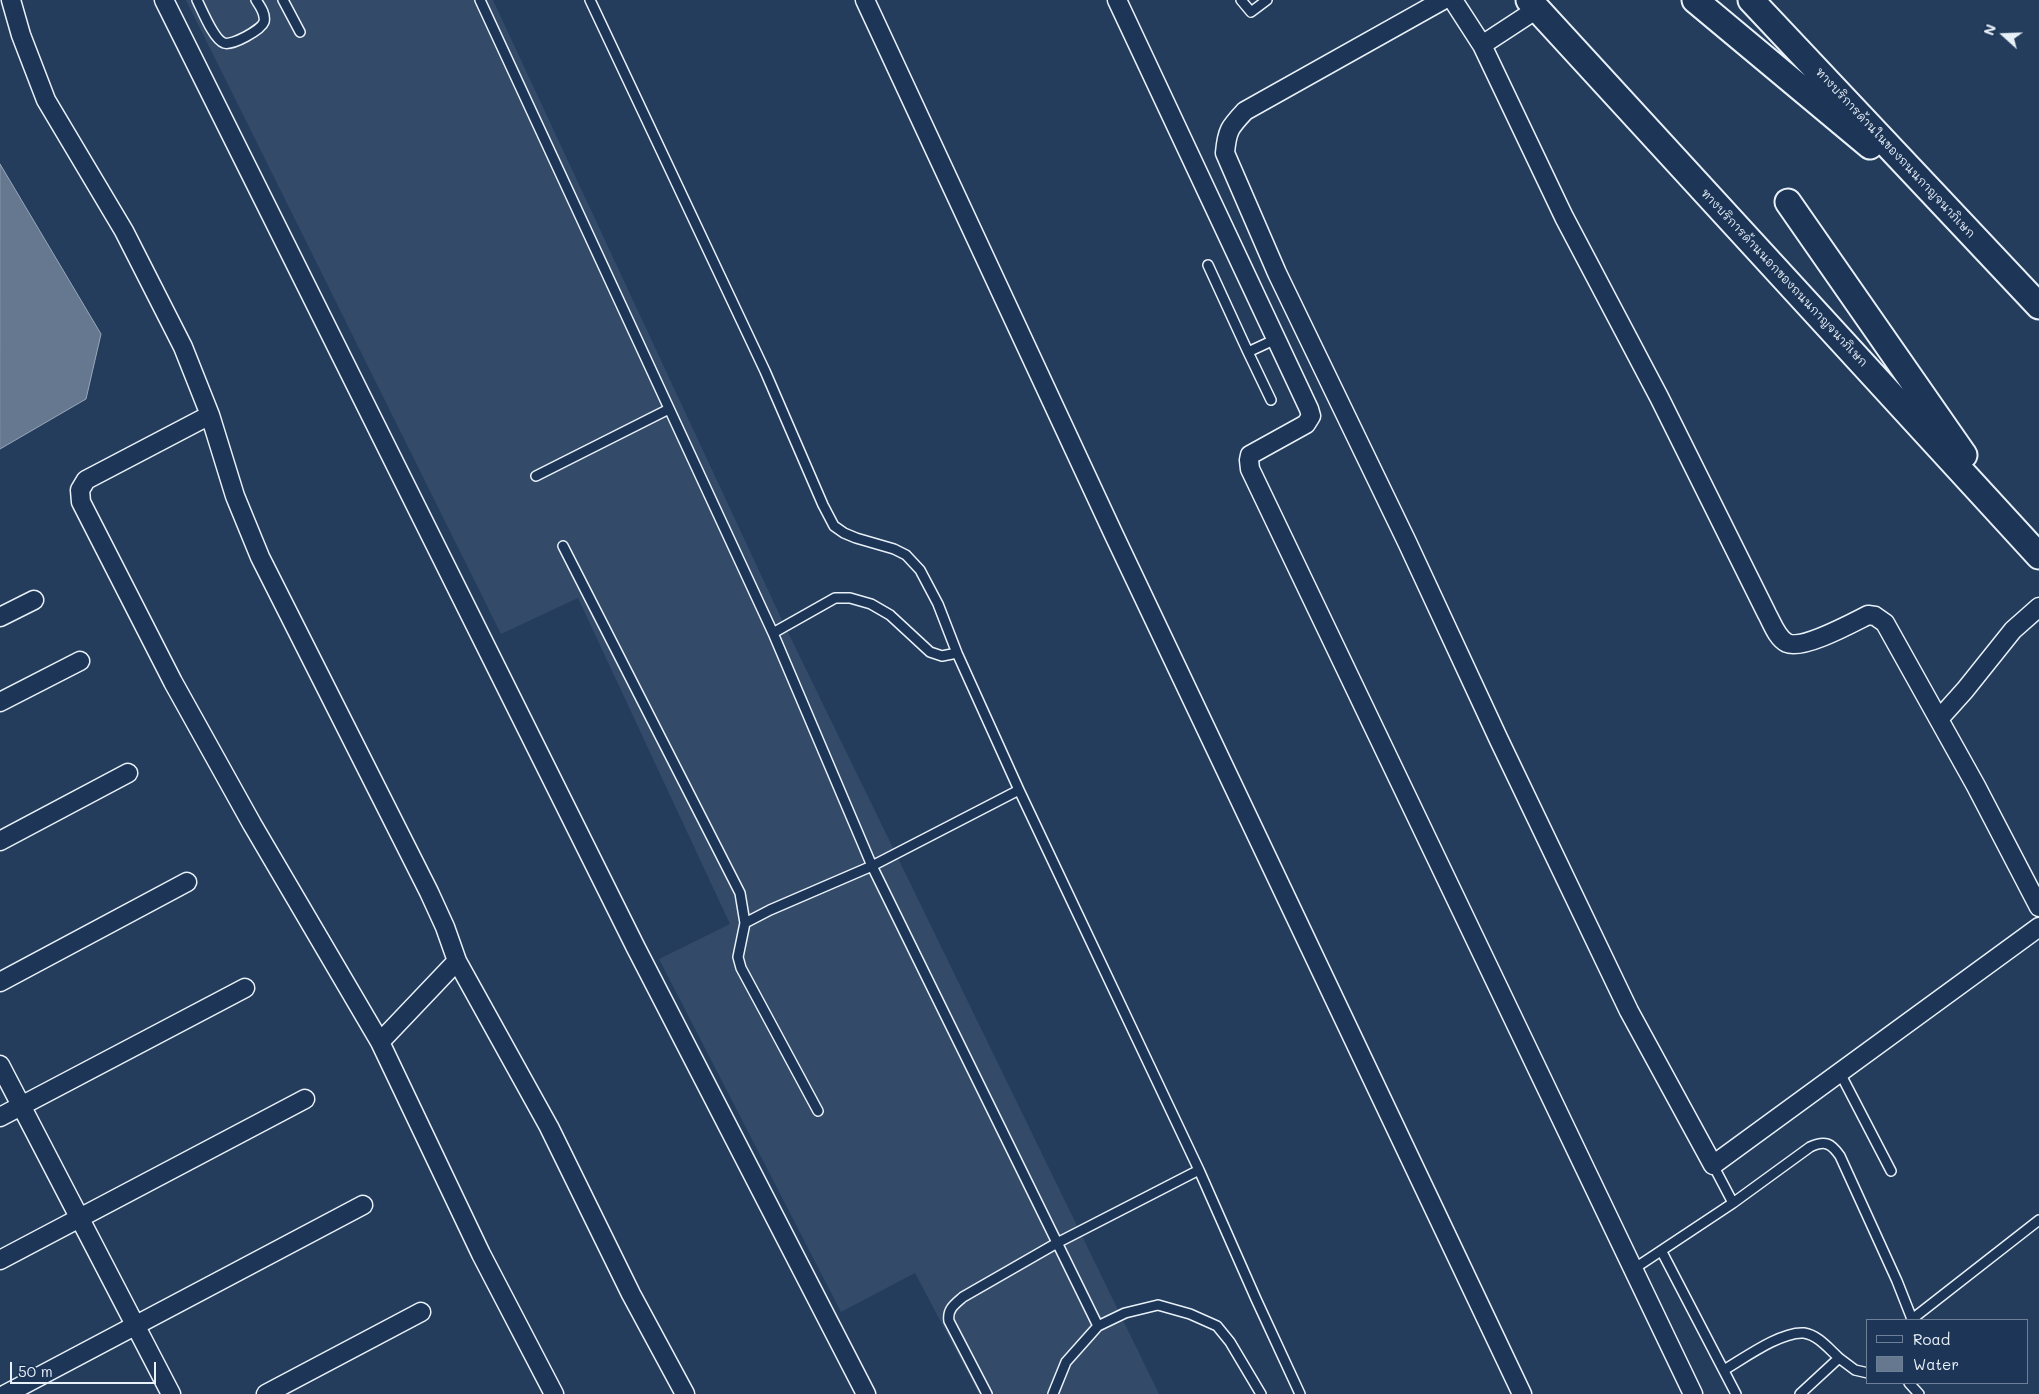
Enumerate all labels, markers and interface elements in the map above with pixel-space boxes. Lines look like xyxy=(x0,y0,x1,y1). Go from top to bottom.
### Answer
north arrow xyxy=(1979,10,2029,60)
text: N xyxy=(1979,21,2000,38)
street label: ทางบริการด้านในของถนนกาญจนาภิเษก xyxy=(1812,65,1978,241)
street label: ทางบริการด้านนอกของถนนกาญจนาภิเษก xyxy=(1698,186,1870,370)
legend xyxy=(1866,1319,2029,1384)
text: Road xyxy=(1913,1329,1950,1349)
scale bar xyxy=(12,1352,159,1384)
text: Water xyxy=(1913,1354,1959,1374)
text: 50 m xyxy=(18,1361,53,1381)

